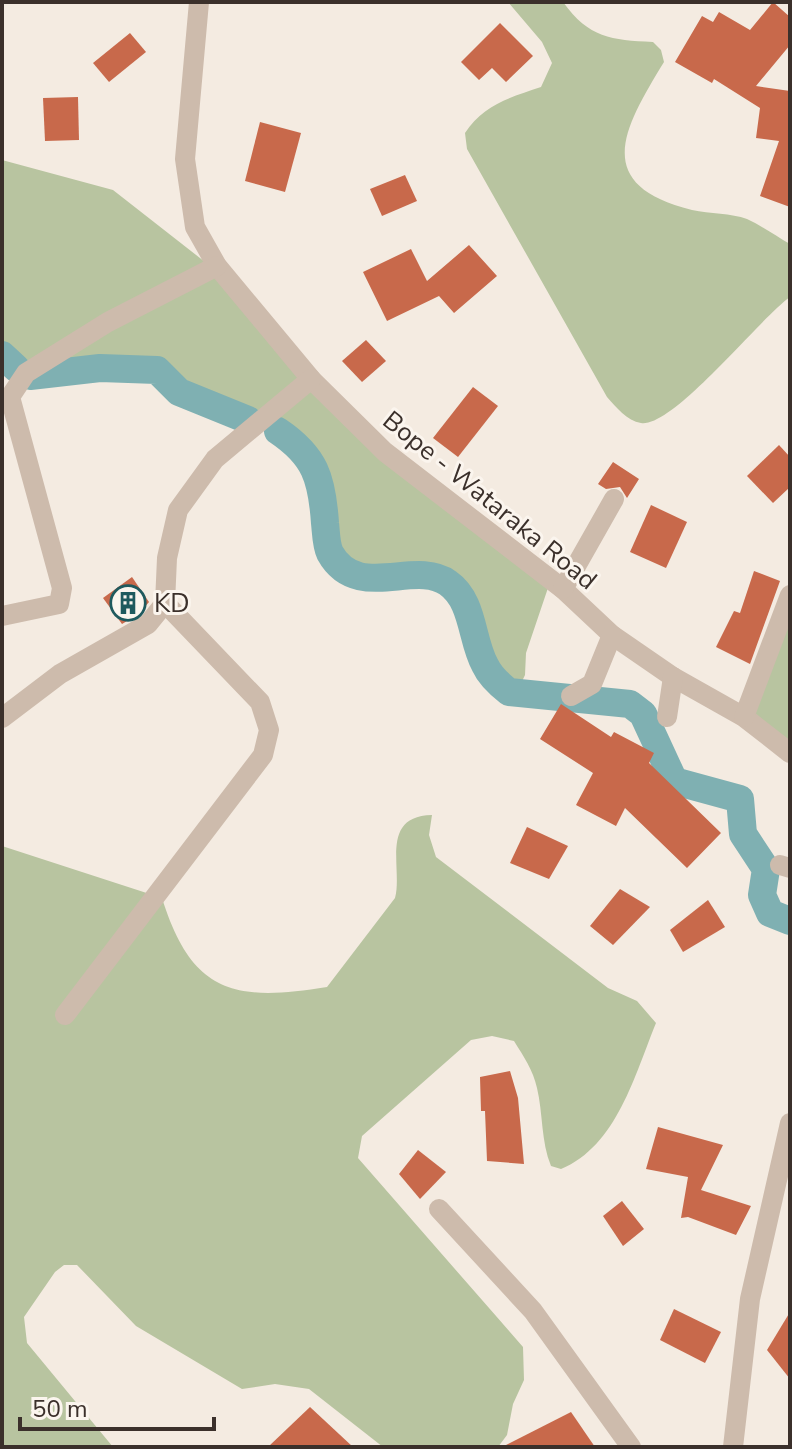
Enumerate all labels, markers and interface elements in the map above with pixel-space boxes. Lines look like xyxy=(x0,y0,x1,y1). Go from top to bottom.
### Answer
street label: Bope - Wataraka Road xyxy=(375,403,604,598)
building icon: KD xyxy=(109,584,147,622)
place label: KD xyxy=(154,586,190,621)
scale bar xyxy=(20,1381,214,1431)
text: 50 m xyxy=(32,1393,88,1425)

